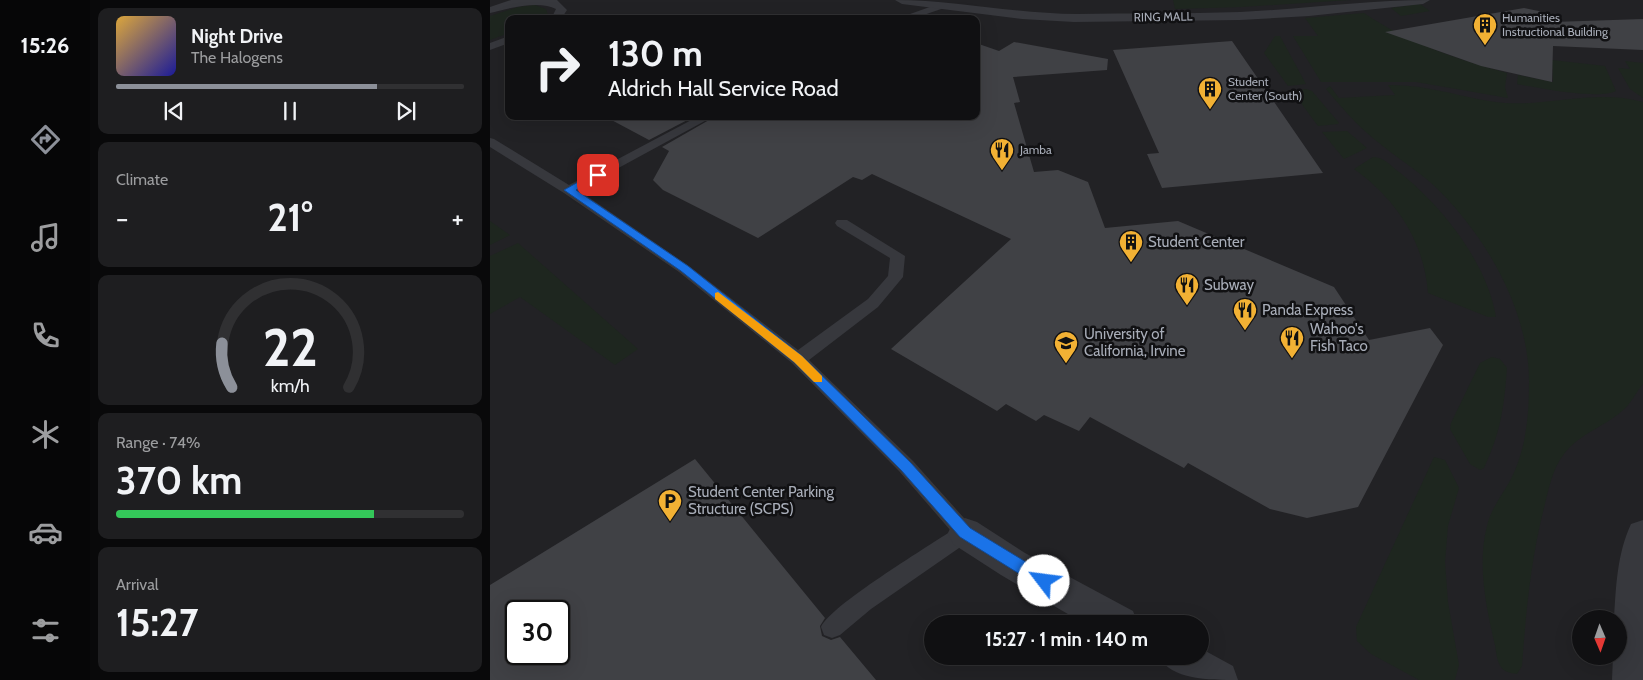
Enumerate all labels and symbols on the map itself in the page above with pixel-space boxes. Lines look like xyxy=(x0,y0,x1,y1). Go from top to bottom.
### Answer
street label: RING MALL xyxy=(1134,8,1192,25)
place label: Humanities Instructional Building xyxy=(1502,10,1609,39)
building icon: Humanities Instructional Building xyxy=(1472,12,1498,46)
place label: Student Center (South) xyxy=(1228,74,1302,103)
building icon: Student Center (South) xyxy=(1197,76,1223,110)
restaurant icon: Jamba xyxy=(989,137,1015,171)
place label: Jamba xyxy=(1019,142,1052,157)
pin xyxy=(577,154,619,196)
building icon: Student Center xyxy=(1118,229,1144,263)
place label: Student Center xyxy=(1148,233,1245,251)
restaurant icon: Subway xyxy=(1174,272,1200,306)
place label: Subway xyxy=(1204,276,1254,294)
restaurant icon: Panda Express xyxy=(1232,297,1258,331)
place label: Panda Express xyxy=(1262,301,1353,319)
place label: Wahoo's Fish Taco xyxy=(1310,320,1368,355)
place label: University of California, Irvine xyxy=(1084,325,1186,360)
restaurant icon: Wahoo's Fish Taco xyxy=(1279,325,1305,359)
school or university icon: University of California, Irvine xyxy=(1053,330,1079,364)
place label: Student Center Parking Structure (SCPS) xyxy=(688,483,835,518)
parking icon: Student Center Parking Structure (SCPS) xyxy=(657,488,683,522)
position arrow xyxy=(1017,554,1069,606)
speed limit sign: 30 xyxy=(505,600,570,665)
north arrow xyxy=(1572,610,1628,665)

